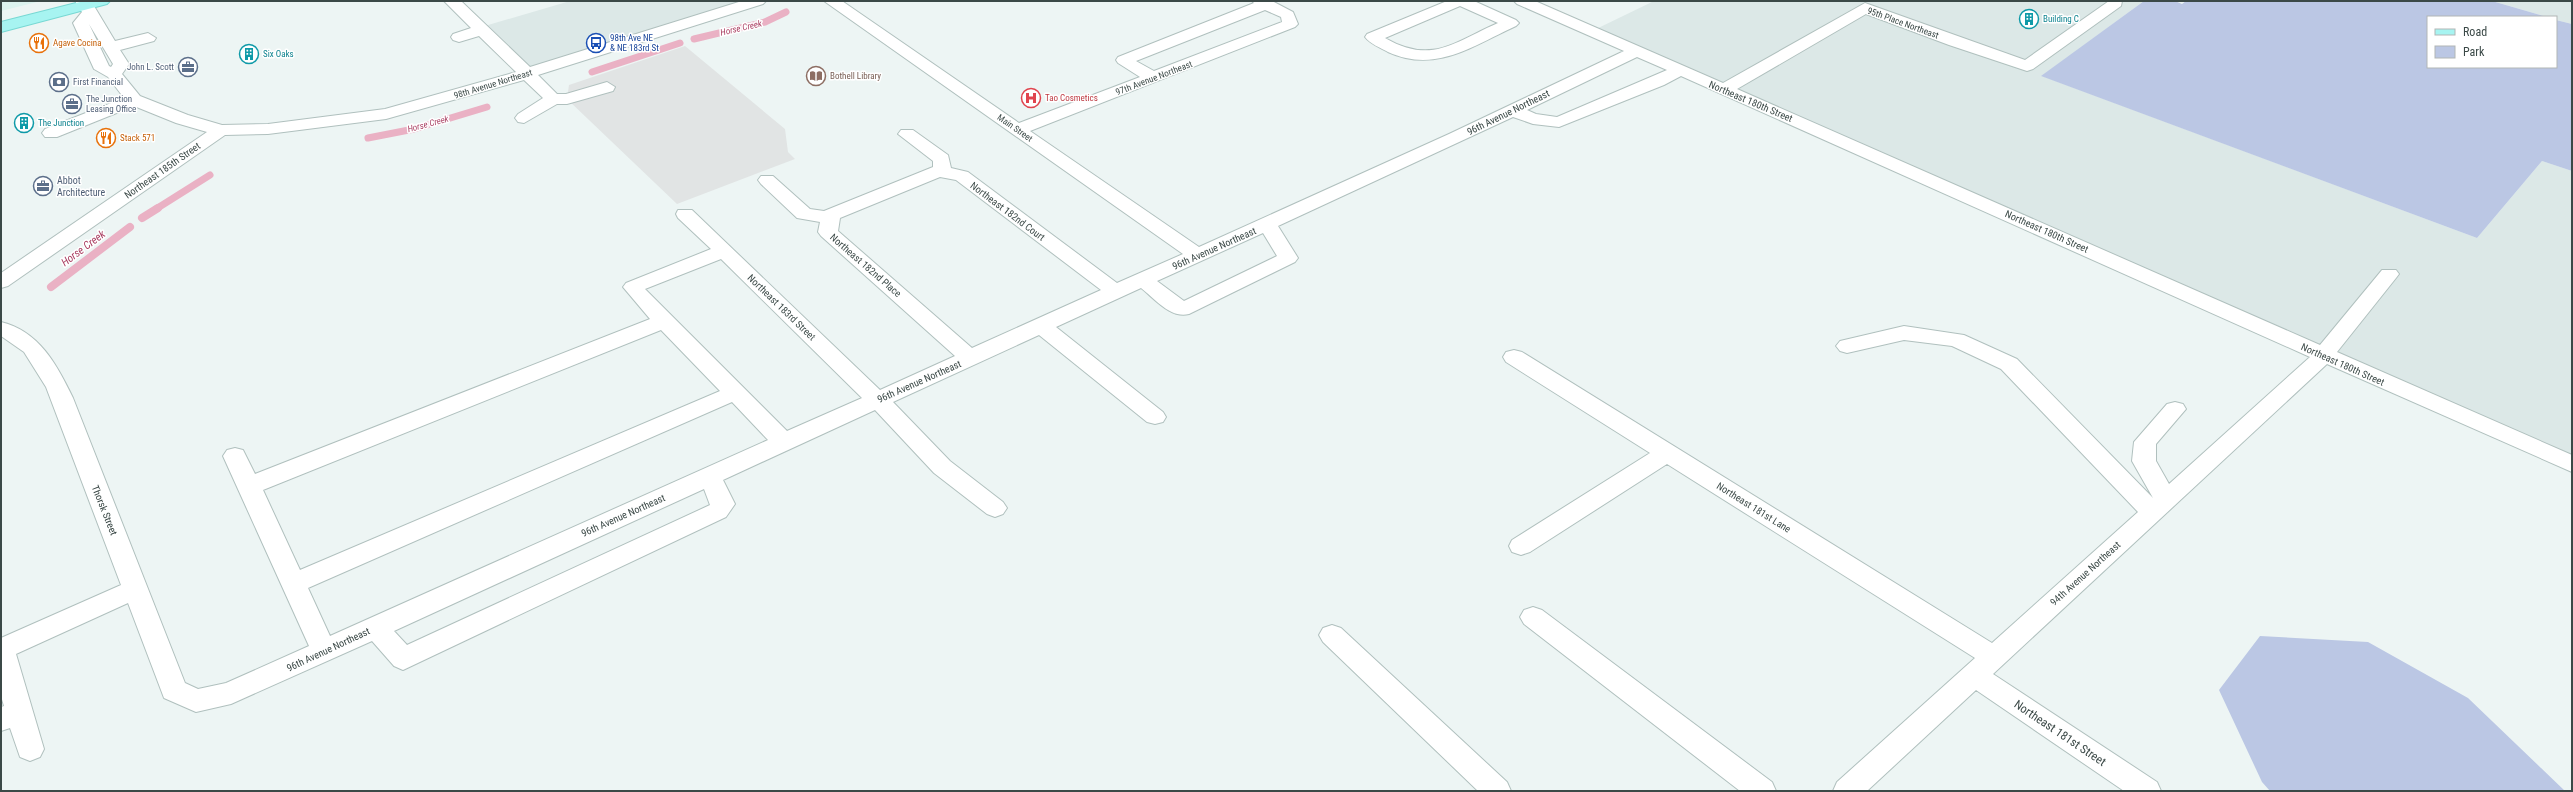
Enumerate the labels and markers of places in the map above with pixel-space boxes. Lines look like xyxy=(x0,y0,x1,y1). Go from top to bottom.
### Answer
building icon: Building C xyxy=(2018,8,2040,30)
place label: Building C xyxy=(2043,14,2079,24)
restaurant icon: Agave Cocina xyxy=(28,32,50,54)
bus stop icon: 98th Ave NE & NE 183rd St xyxy=(585,32,607,54)
place label: 98th Ave NE & NE 183rd St xyxy=(610,33,659,53)
place label: Agave Cocina xyxy=(53,38,101,48)
building icon: Six Oaks xyxy=(238,43,260,65)
place label: Six Oaks xyxy=(263,49,294,59)
office icon: John L. Scott xyxy=(177,56,199,78)
place label: John L. Scott xyxy=(127,62,174,72)
library icon: Bothell Library xyxy=(805,65,827,87)
bank icon: First Financial xyxy=(48,71,70,93)
place label: Bothell Library xyxy=(830,71,881,81)
place label: First Financial xyxy=(73,77,123,87)
hospital icon: Tao Cosmetics xyxy=(1020,87,1042,109)
office icon: The Junction Leasing Office xyxy=(61,93,83,115)
place label: Tao Cosmetics xyxy=(1045,93,1098,103)
place label: The Junction Leasing Office xyxy=(86,94,136,114)
building icon: The Junction xyxy=(13,112,35,134)
place label: The Junction xyxy=(38,118,84,128)
restaurant icon: Stack 571 xyxy=(95,127,117,149)
place label: Stack 571 xyxy=(120,133,155,143)
office icon: Abbot Architecture xyxy=(32,175,54,197)
place label: Abbot Architecture xyxy=(57,175,105,198)

